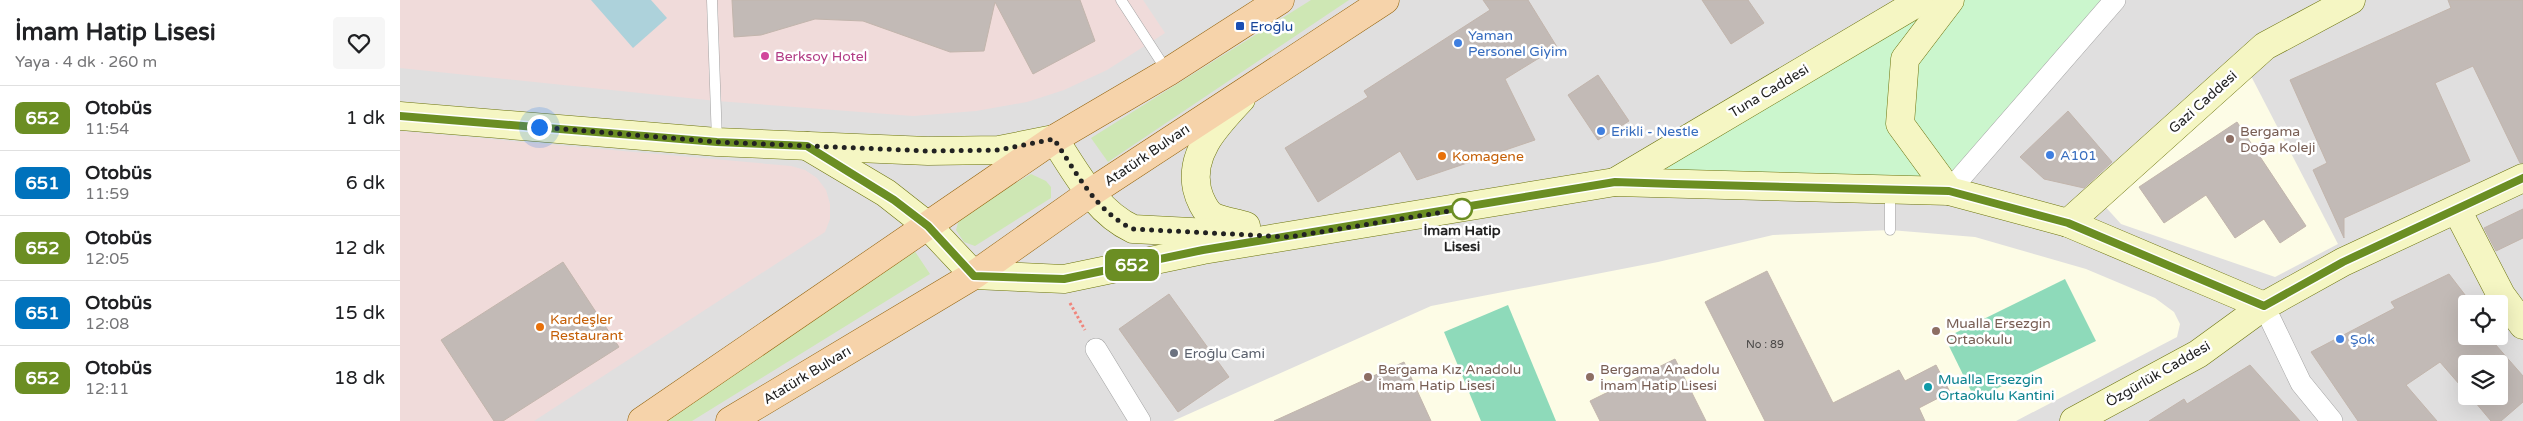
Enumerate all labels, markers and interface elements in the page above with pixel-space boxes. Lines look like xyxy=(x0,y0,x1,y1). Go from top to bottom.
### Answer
button: heart xyxy=(333,17,385,69)
text: İmam Hatip Lisesi xyxy=(15,18,216,47)
place label: Eroğlu xyxy=(1250,18,1293,35)
marker: Eroğlu xyxy=(1234,20,1246,32)
place label: Yaman Personel Giyim xyxy=(1468,27,1567,60)
marker: Yaman Personel Giyim xyxy=(1452,37,1464,49)
place label: Berksoy Hotel xyxy=(775,48,867,65)
marker: Berksoy Hotel xyxy=(759,50,771,62)
text: Yaya · 4 dk · 260 m xyxy=(15,52,157,72)
street label: Tuna Caddesi xyxy=(1726,61,1812,121)
street label: Gazi Caddesi xyxy=(2165,67,2241,137)
text: Otobüs xyxy=(85,97,152,119)
text: 652 xyxy=(26,107,59,129)
text: 1 dk xyxy=(346,107,385,129)
your location xyxy=(527,115,552,140)
text: 11:54 xyxy=(85,119,129,139)
street label: Atatürk Bulvarı xyxy=(1101,120,1193,190)
place label: Erikli - Nestle xyxy=(1611,123,1699,140)
place label: Bergama Doğa Koleji xyxy=(2240,123,2315,156)
marker: Erikli - Nestle xyxy=(1595,125,1607,137)
marker: Bergama Doğa Koleji xyxy=(2224,133,2236,145)
place label: A101 xyxy=(2060,147,2097,164)
place label: Komagene xyxy=(1452,148,1524,165)
marker: A101 xyxy=(2044,149,2056,161)
marker: Komagene xyxy=(1436,150,1448,162)
text: Otobüs xyxy=(85,162,152,184)
text: 651 xyxy=(26,172,59,194)
text: 6 dk xyxy=(346,172,385,194)
text: 11:59 xyxy=(85,184,129,204)
marker: İmam Hatip Lisesi xyxy=(1451,198,1473,220)
place label: İmam Hatip Lisesi xyxy=(1424,222,1501,255)
text: Otobüs xyxy=(85,227,152,249)
text: 652 xyxy=(26,237,59,259)
text: 12 dk xyxy=(334,237,385,259)
text: 12:05 xyxy=(85,249,129,269)
line badge: 652 xyxy=(1103,249,1161,281)
text: 652 xyxy=(1115,254,1149,276)
text: Otobüs xyxy=(85,292,152,314)
map controls xyxy=(2458,295,2508,405)
button: locate xyxy=(2458,295,2508,345)
text: 651 xyxy=(26,302,59,324)
text: 15 dk xyxy=(334,302,385,324)
place label: Kardeşler Restaurant xyxy=(550,311,624,344)
text: 12:08 xyxy=(85,314,129,334)
place label: Mualla Ersezgin Ortaokulu xyxy=(1946,315,2051,348)
marker: Kardeşler Restaurant xyxy=(534,321,546,333)
marker: Mualla Ersezgin Ortaokulu xyxy=(1930,325,1942,337)
place label: Şok xyxy=(2350,331,2375,348)
marker: Şok xyxy=(2334,333,2346,345)
street label: Özgürlük Caddesi xyxy=(2103,337,2213,411)
house number: No : 89 xyxy=(1746,338,1784,351)
street label: Atatürk Bulvarı xyxy=(760,342,854,408)
place label: Eroğlu Cami xyxy=(1184,345,1265,362)
marker: Eroğlu Cami xyxy=(1168,347,1180,359)
button: layers xyxy=(2458,355,2508,405)
text: Otobüs xyxy=(85,357,152,379)
place label: Bergama Kız Anadolu İmam Hatip Lisesi xyxy=(1378,361,1521,394)
place label: Bergama Anadolu İmam Hatip Lisesi xyxy=(1600,361,1720,394)
text: 652 xyxy=(26,367,59,389)
text: 18 dk xyxy=(334,367,385,389)
marker: Bergama Kız Anadolu İmam Hatip Lisesi xyxy=(1362,371,1374,383)
marker: Bergama Anadolu İmam Hatip Lisesi xyxy=(1584,371,1596,383)
place label: Mualla Ersezgin Ortaokulu Kantini xyxy=(1938,371,2055,404)
text: 12:11 xyxy=(85,379,129,399)
marker: Mualla Ersezgin Ortaokulu Kantini xyxy=(1922,381,1934,393)

